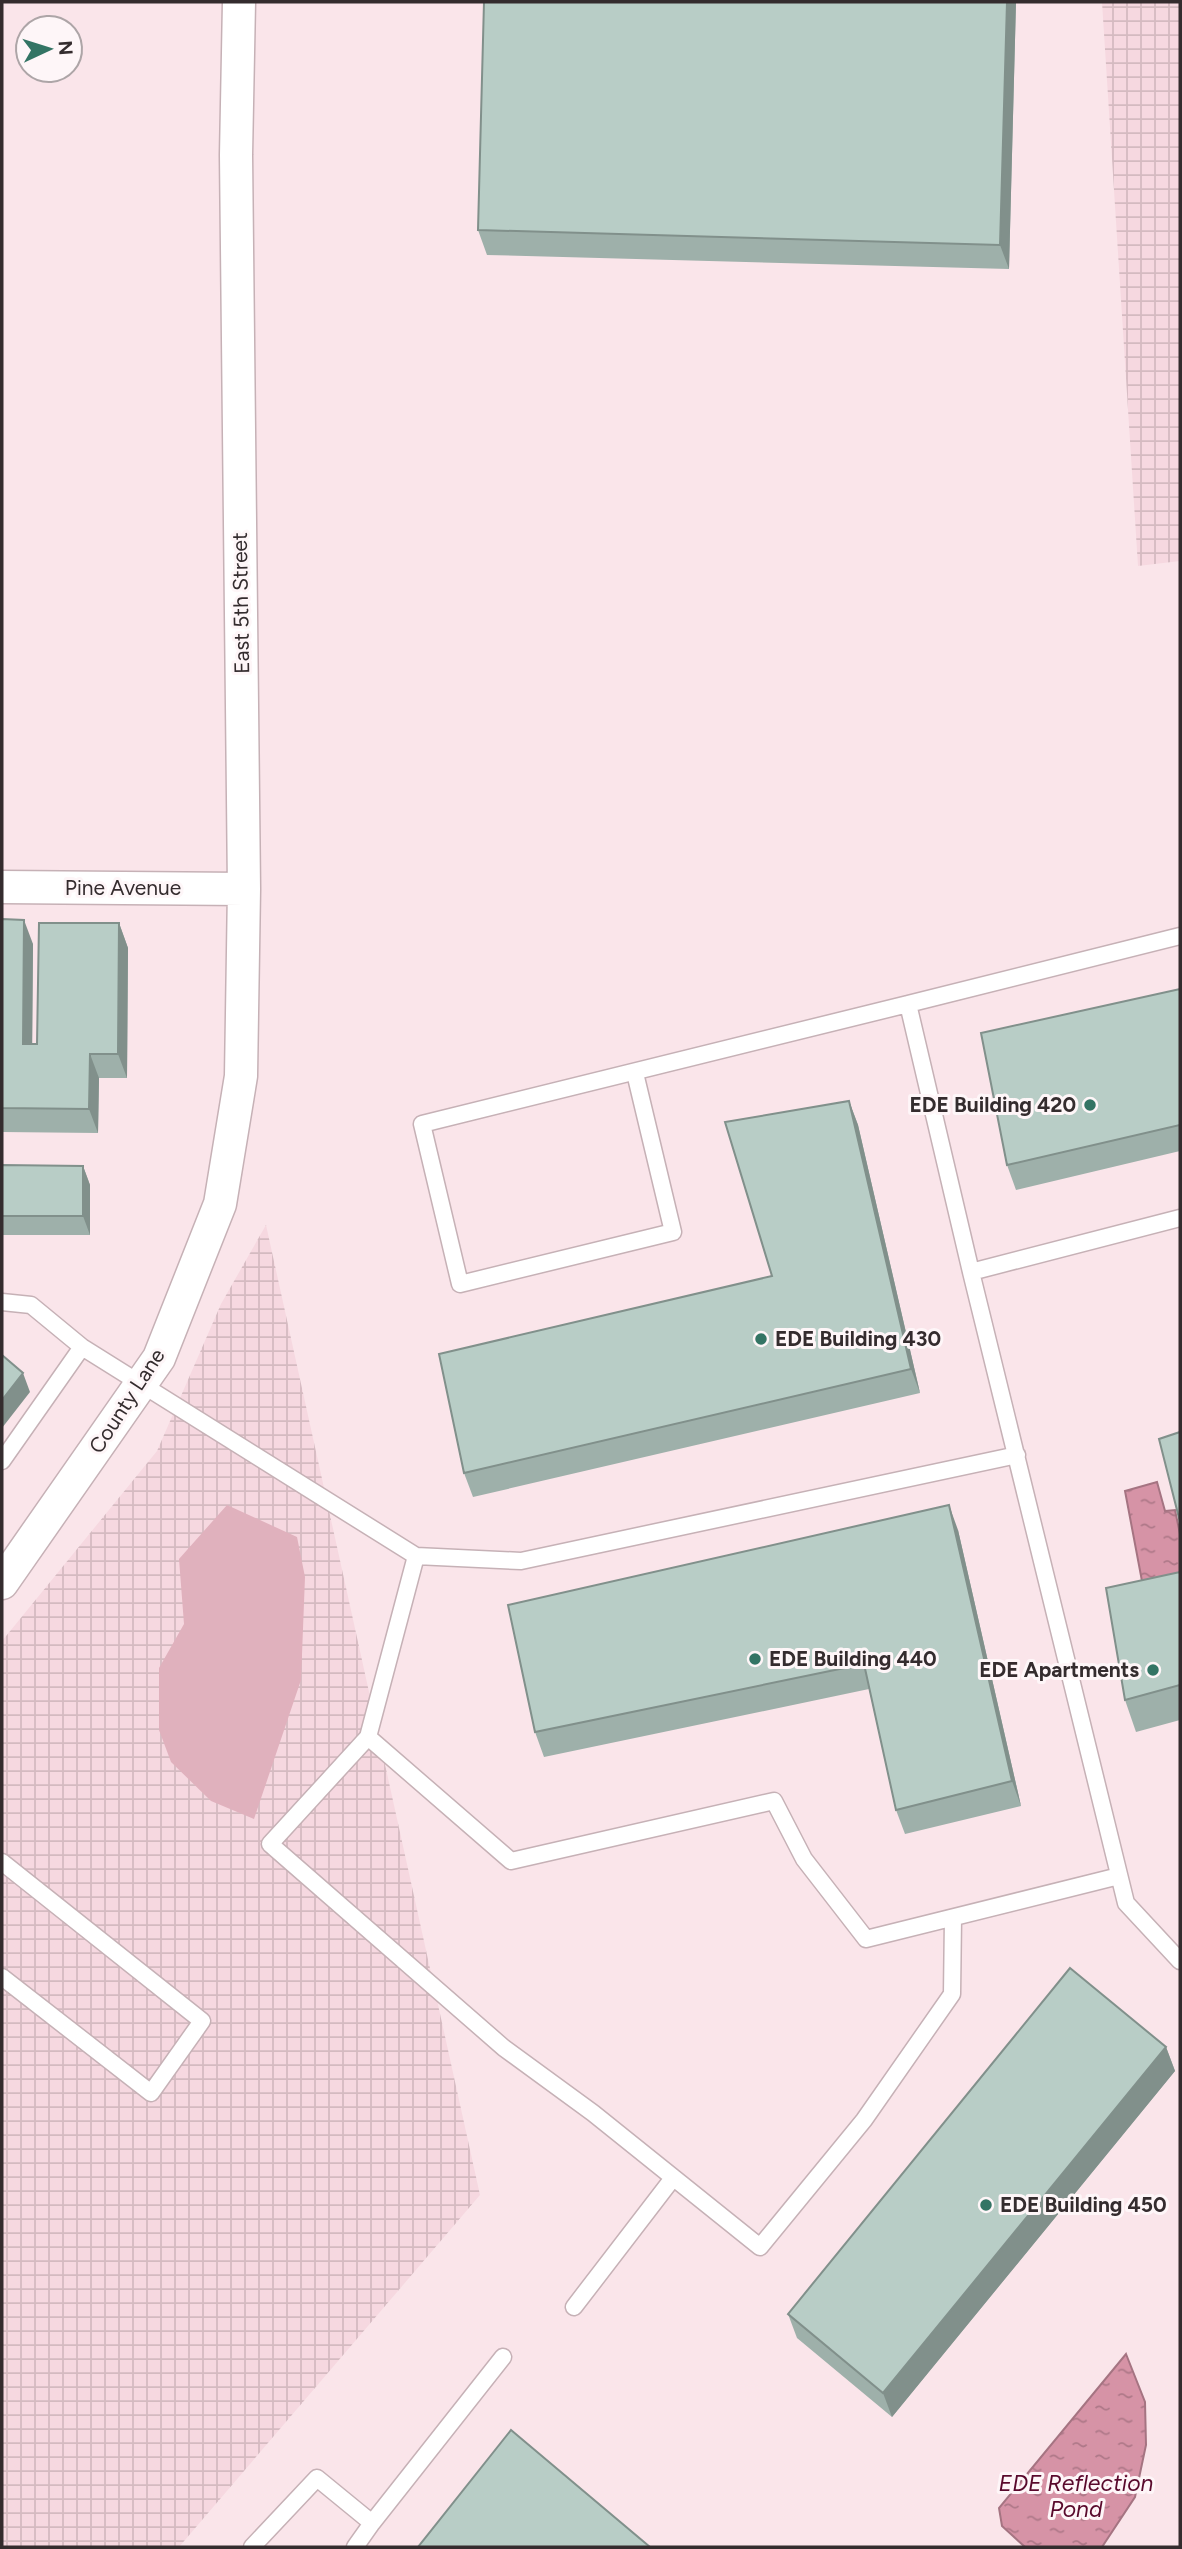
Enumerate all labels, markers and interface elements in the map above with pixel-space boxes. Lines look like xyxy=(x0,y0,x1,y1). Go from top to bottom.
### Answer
north arrow xyxy=(14,14,84,84)
text: N xyxy=(53,40,77,56)
street label: East 5th Street xyxy=(227,532,254,674)
street label: Pine Avenue xyxy=(65,875,181,900)
place label: EDE Building 420 xyxy=(910,1092,1076,1117)
marker: EDE Building 420 xyxy=(1082,1097,1098,1113)
place label: EDE Building 430 xyxy=(775,1326,941,1351)
marker: EDE Building 430 xyxy=(753,1331,769,1347)
street label: County Lane xyxy=(83,1344,170,1458)
place label: EDE Building 440 xyxy=(769,1646,937,1671)
marker: EDE Building 440 xyxy=(747,1651,763,1667)
place label: EDE Apartments xyxy=(979,1657,1139,1682)
marker: EDE Apartments xyxy=(1145,1662,1161,1678)
place label: EDE Building 450 xyxy=(1000,2192,1167,2217)
marker: EDE Building 450 xyxy=(978,2197,994,2213)
water label: EDE Reflection Pond xyxy=(999,2469,1154,2523)

